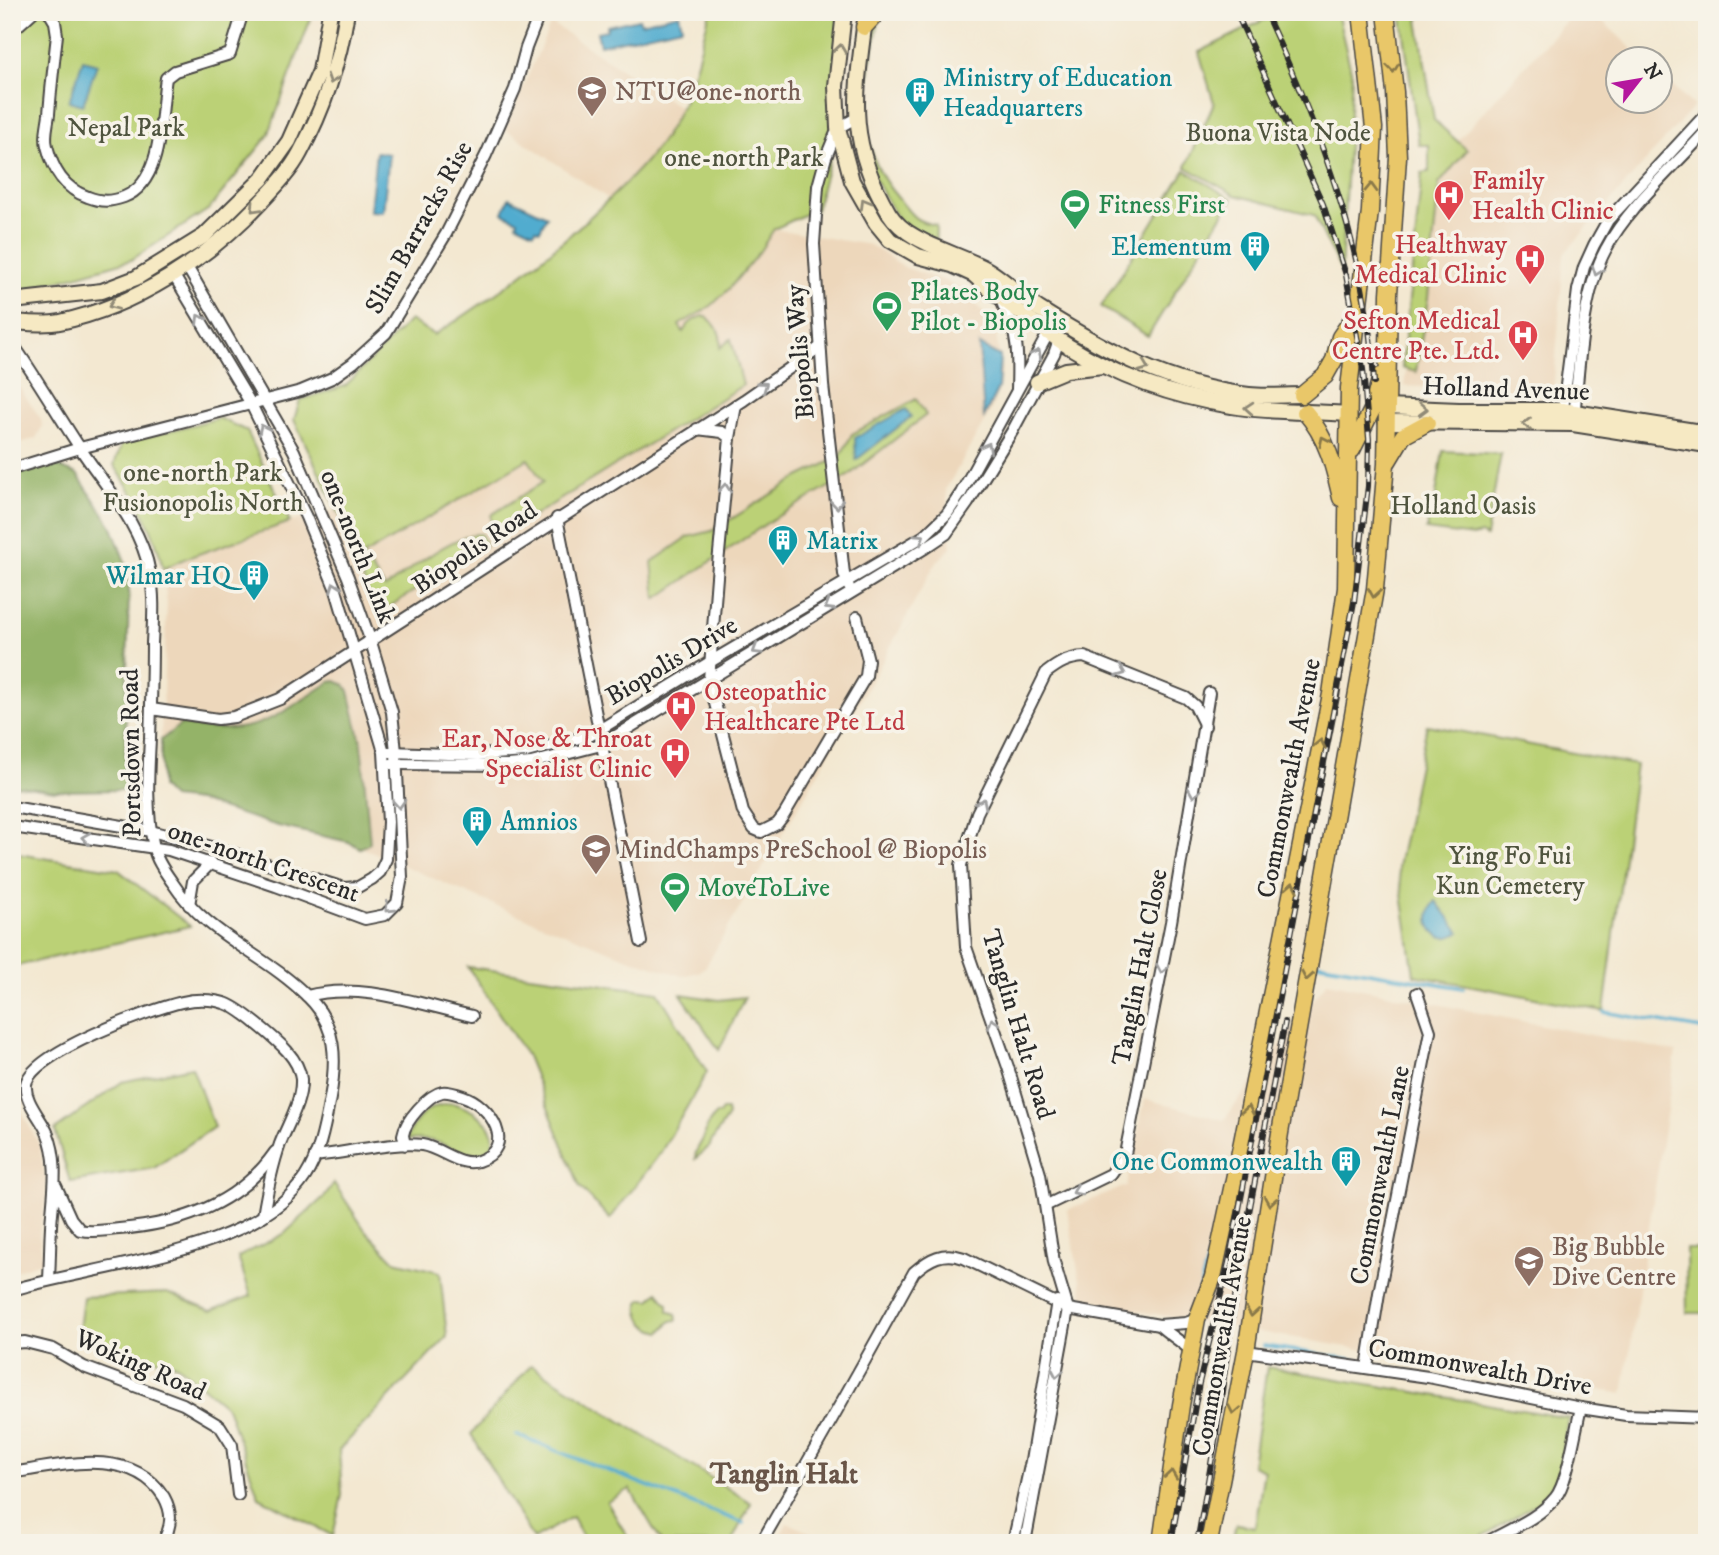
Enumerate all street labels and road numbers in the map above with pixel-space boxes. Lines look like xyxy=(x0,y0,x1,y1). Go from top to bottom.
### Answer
street label: Slim Barracks Rise xyxy=(358,135,481,320)
street label: Biopolis Way xyxy=(778,282,823,421)
street label: Holland Avenue xyxy=(1422,370,1590,409)
street label: one-north Link xyxy=(312,465,403,628)
street label: Biopolis Road xyxy=(406,494,544,602)
street label: Biopolis Drive xyxy=(600,609,744,714)
street label: Commonwealth Avenue xyxy=(1250,656,1329,901)
street label: Portsdown Road xyxy=(114,668,149,838)
street label: one-north Crescent xyxy=(163,814,364,911)
street label: Tanglin Halt Close xyxy=(1105,866,1176,1069)
street label: Tanglin Halt Road xyxy=(973,926,1062,1123)
street label: Commonwealth Lane xyxy=(1343,1063,1418,1288)
street label: Commonwealth Avenue xyxy=(1185,1213,1260,1459)
street label: Woking Road xyxy=(69,1321,211,1409)
street label: Commonwealth Drive xyxy=(1365,1332,1594,1403)

